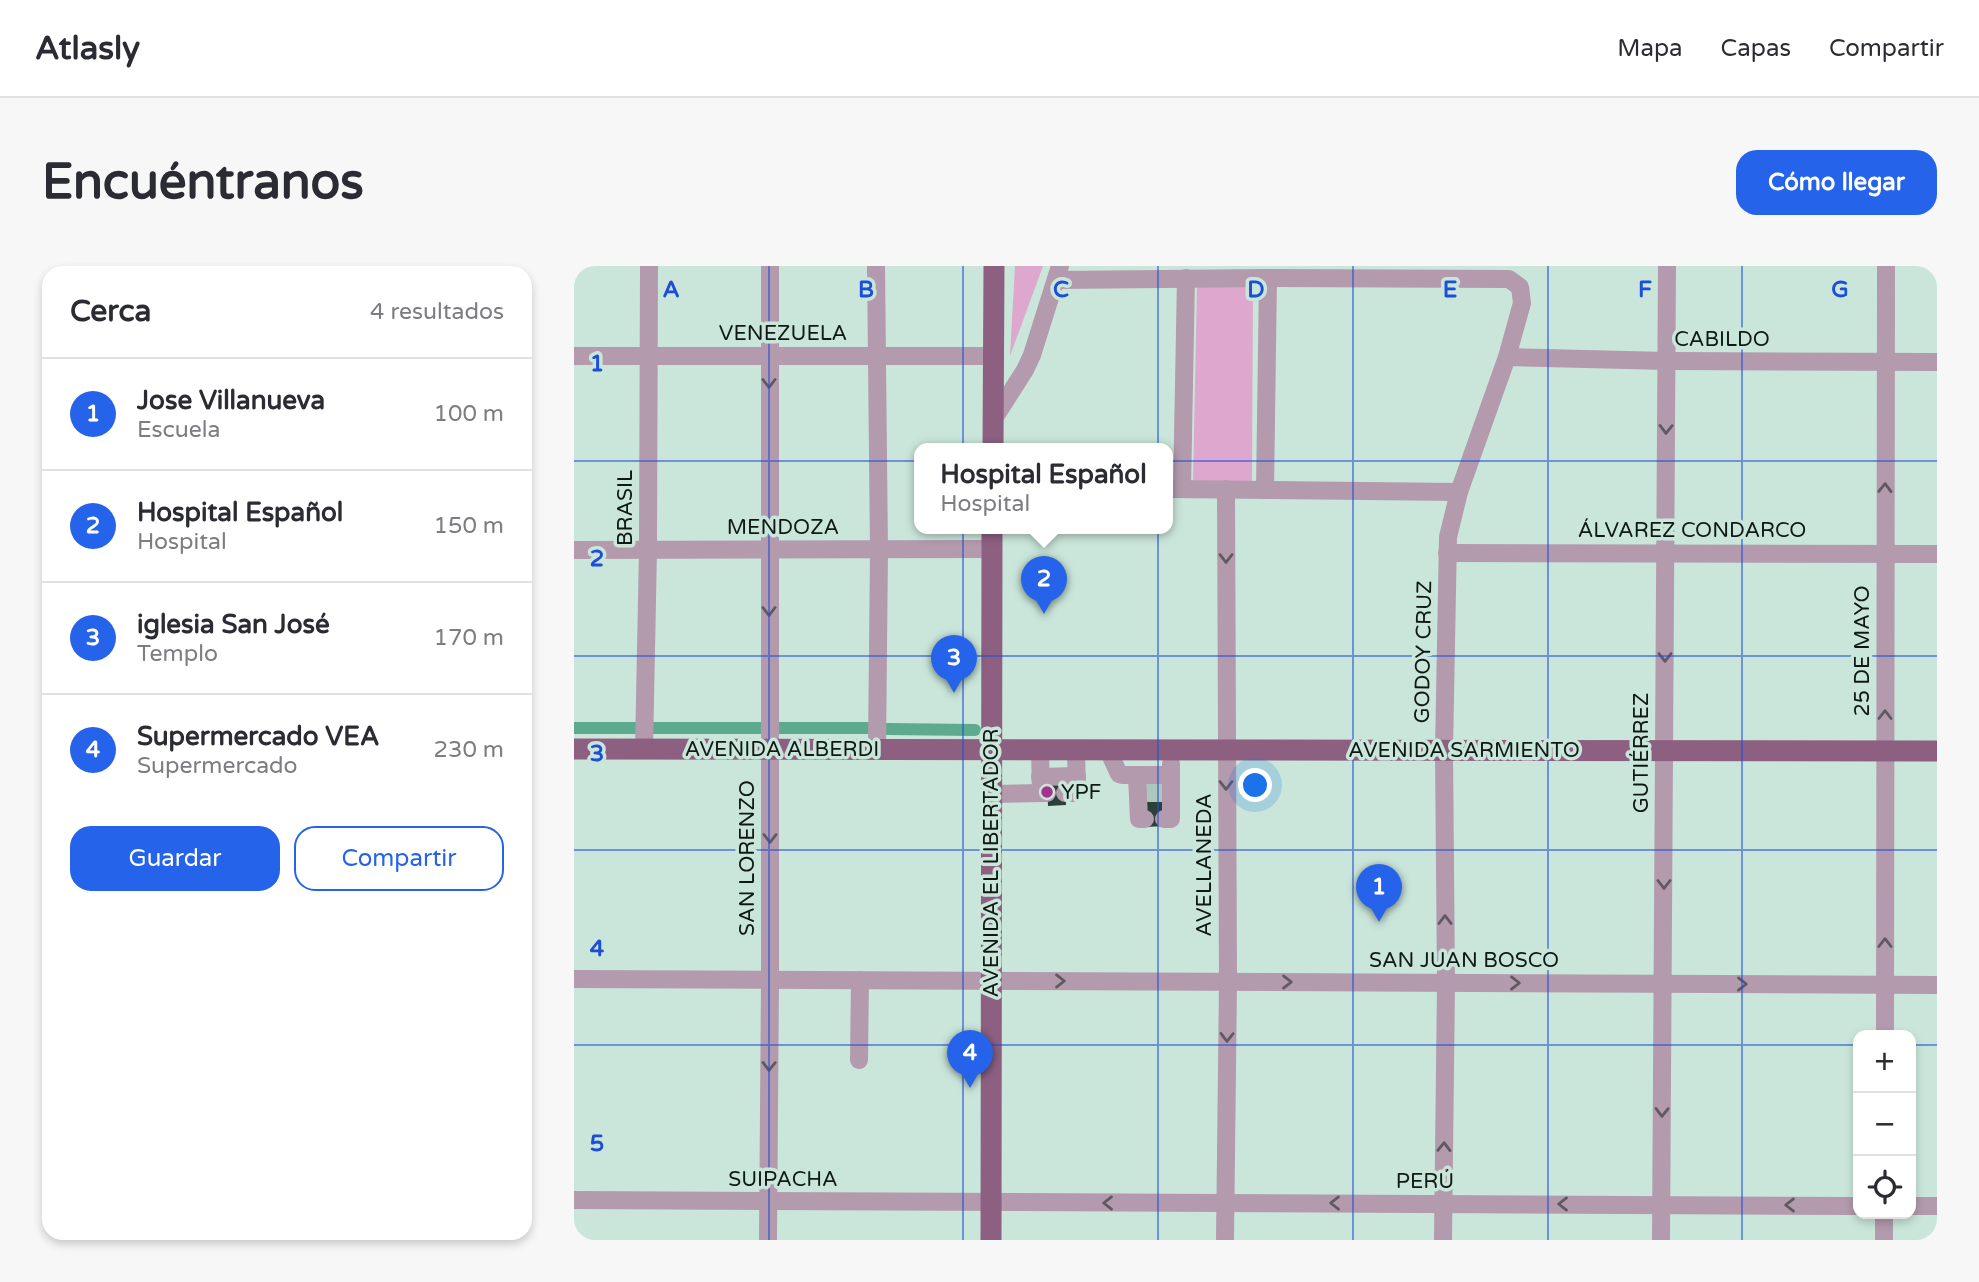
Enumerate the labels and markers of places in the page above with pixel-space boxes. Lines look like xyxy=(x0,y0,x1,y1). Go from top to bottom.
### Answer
pin: 2 xyxy=(1021,556,1067,614)
pin: 3 xyxy=(931,635,977,693)
place label: YPF xyxy=(1061,780,1102,805)
marker: YPF xyxy=(1039,784,1055,800)
pin: 1 xyxy=(1356,864,1402,922)
pin: 4 xyxy=(947,1030,993,1088)

